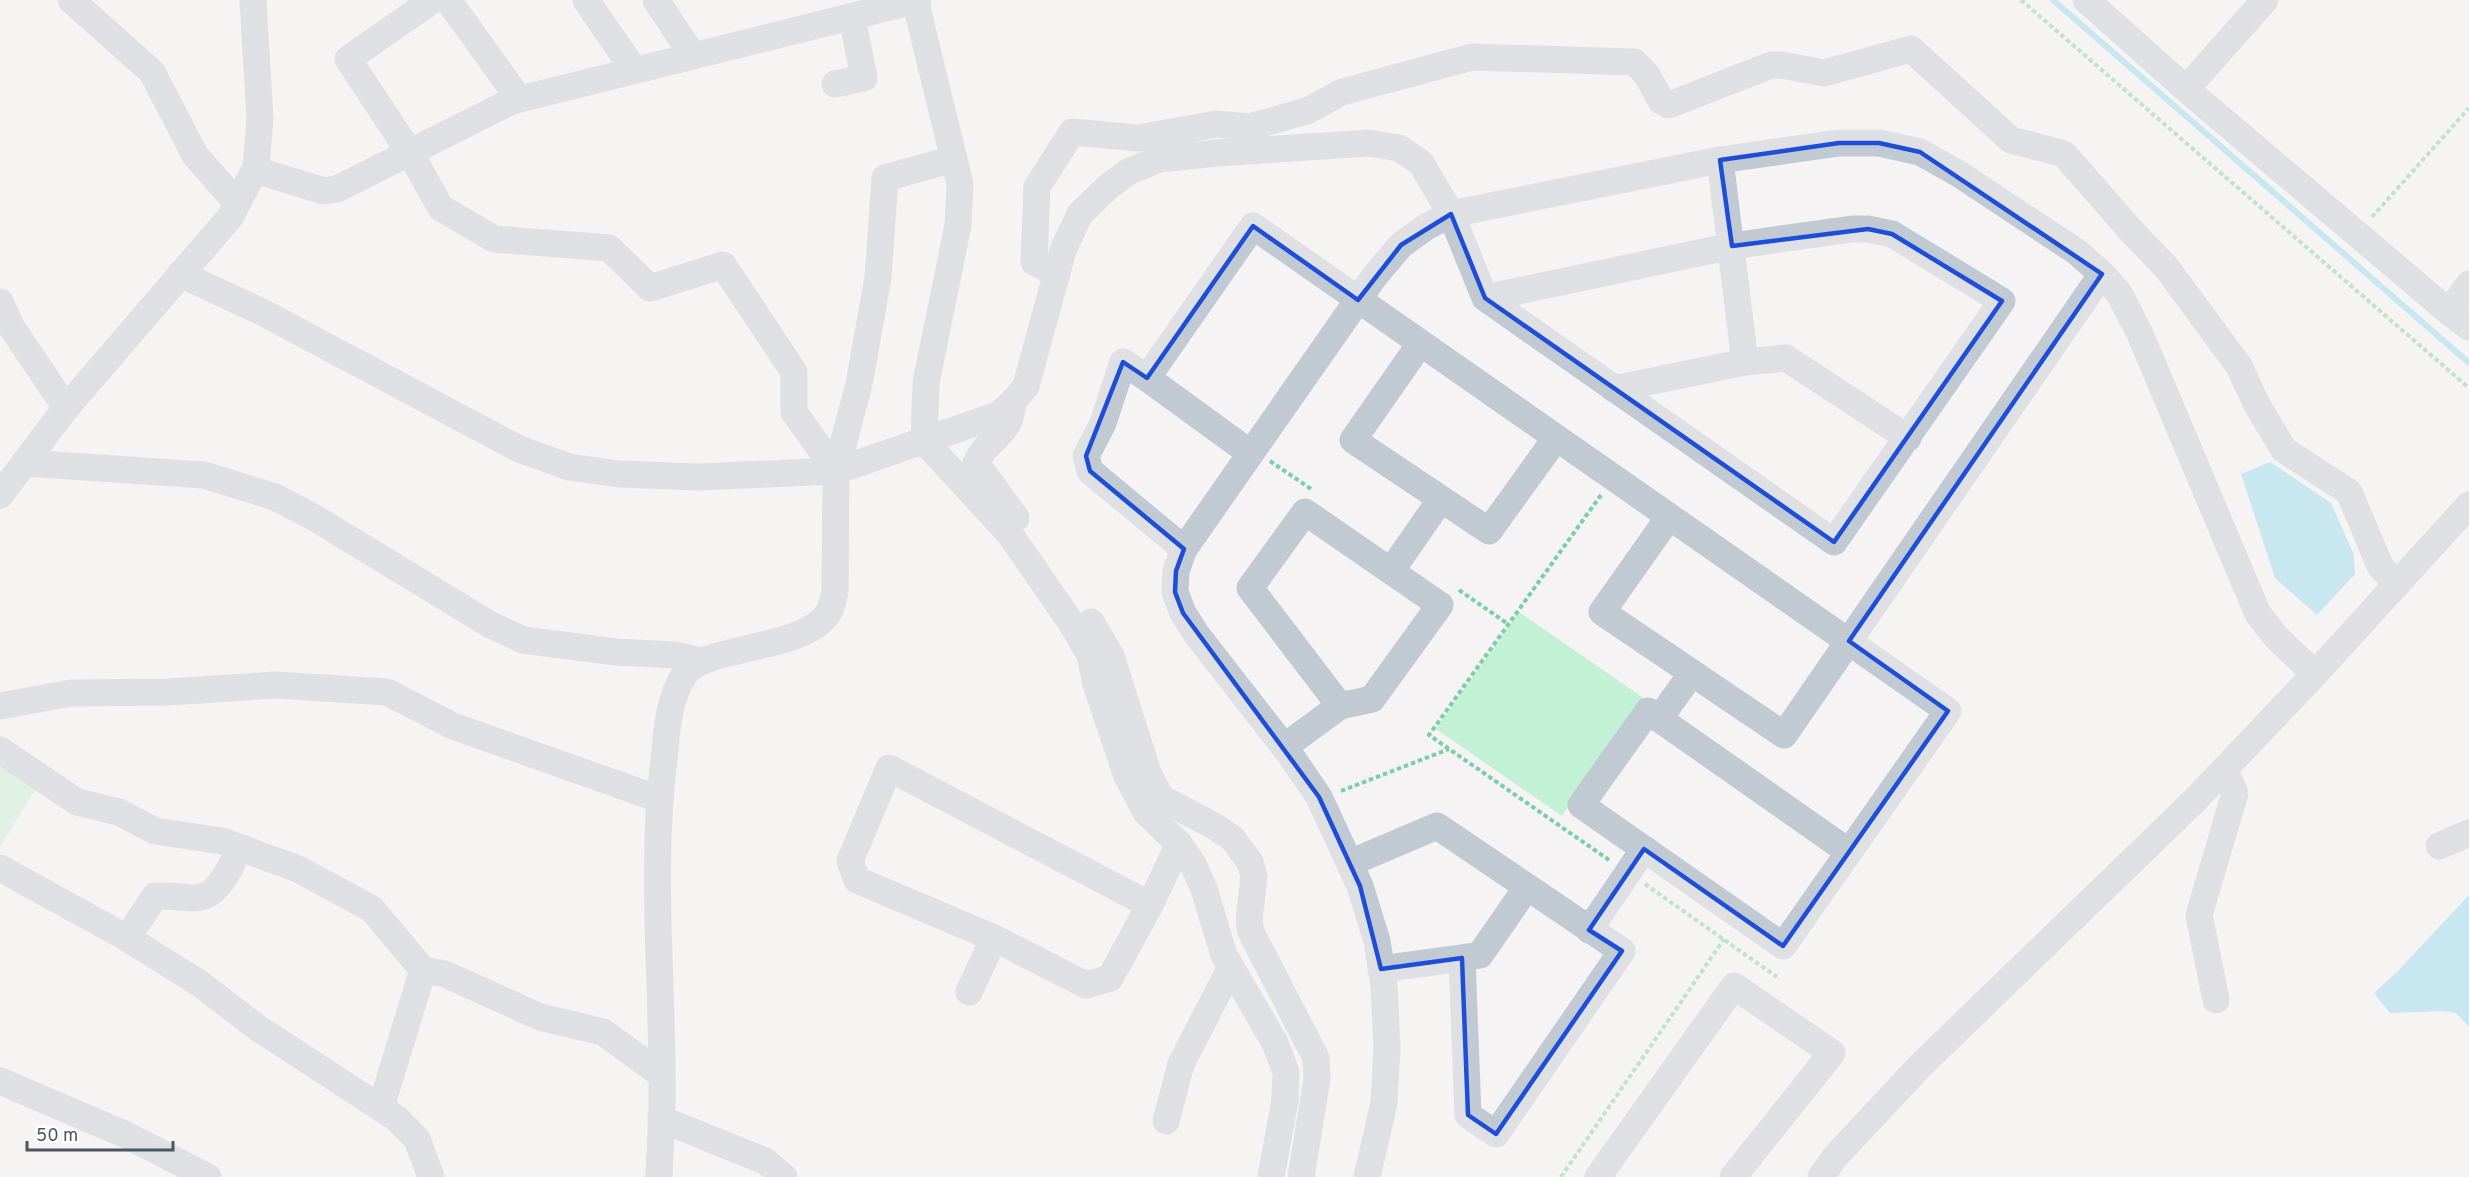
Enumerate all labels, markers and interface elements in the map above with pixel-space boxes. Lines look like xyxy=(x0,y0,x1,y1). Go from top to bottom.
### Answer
scale bar xyxy=(27,1114,172,1152)
text: 50 m xyxy=(36,1125,78,1148)

